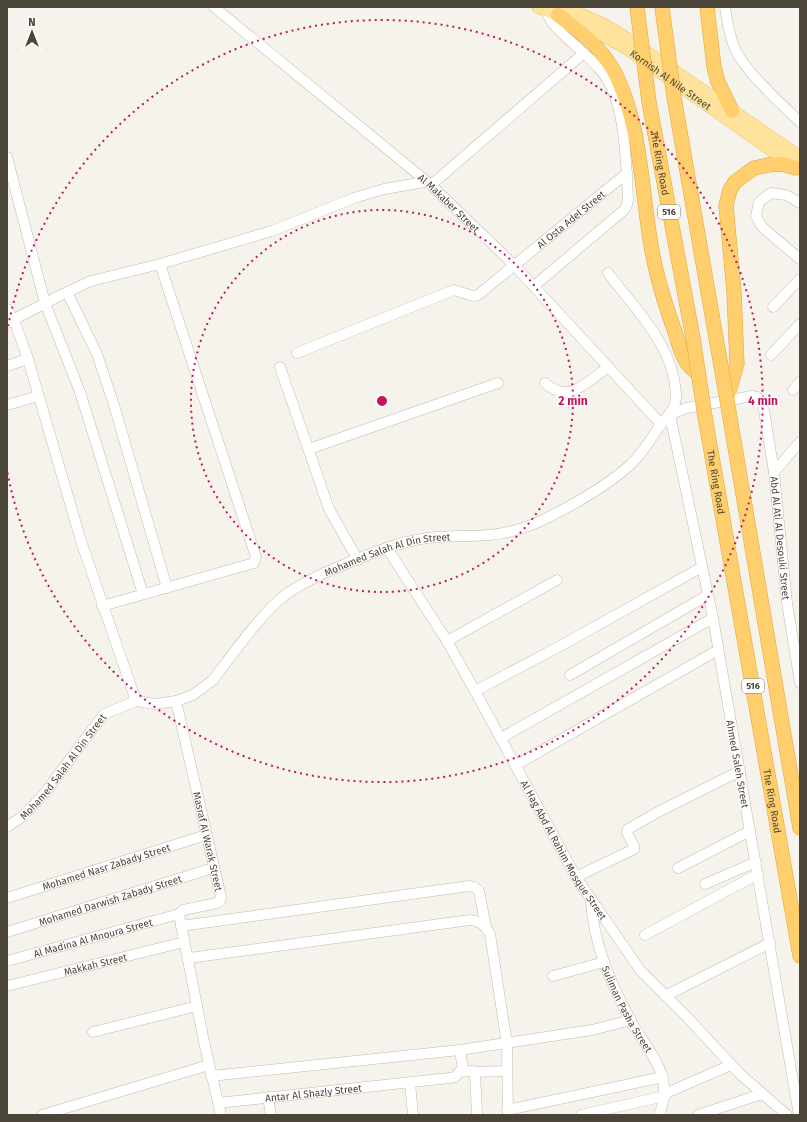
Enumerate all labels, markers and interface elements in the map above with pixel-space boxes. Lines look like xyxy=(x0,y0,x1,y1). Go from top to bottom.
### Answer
north arrow xyxy=(12,12,52,52)
text: N xyxy=(28,16,36,29)
street label: Kornish Al Nile Street xyxy=(627,48,713,113)
street label: The Ring Road xyxy=(648,130,671,196)
street label: Al Makaber Street xyxy=(415,172,482,236)
street label: Al Osta Adel Street xyxy=(535,188,608,251)
road number: 516 xyxy=(658,205,680,219)
centre of rings xyxy=(375,394,389,408)
text: 2 min xyxy=(558,394,588,408)
text: 4 min xyxy=(748,394,778,408)
street label: The Ring Road xyxy=(704,449,727,515)
street label: Abd Al Ati Al Desouki Street xyxy=(767,476,792,601)
street label: Mohamed Salah Al Din Street xyxy=(323,531,451,579)
road number: 516 xyxy=(742,679,764,693)
street label: Mohamed Salah Al Din Street xyxy=(18,712,109,822)
street label: Ahmed Saleh Street xyxy=(723,719,751,809)
street label: The Ring Road xyxy=(760,768,783,834)
street label: Al Hag Abd Al Rahim Mosque Street xyxy=(518,778,609,923)
street label: Masraf Al Warak Street xyxy=(190,791,225,893)
street label: Mohamed Nasr Zabady Street xyxy=(41,842,172,893)
street label: Mohamed Darwish Zabady Street xyxy=(37,873,184,929)
street label: Al Madina Al Mnoura Street xyxy=(32,916,154,960)
street label: Makkah Street xyxy=(63,951,129,979)
street label: Suliman Pasha Street xyxy=(599,964,654,1055)
street label: Antar Al Shazly Street xyxy=(265,1082,363,1105)

